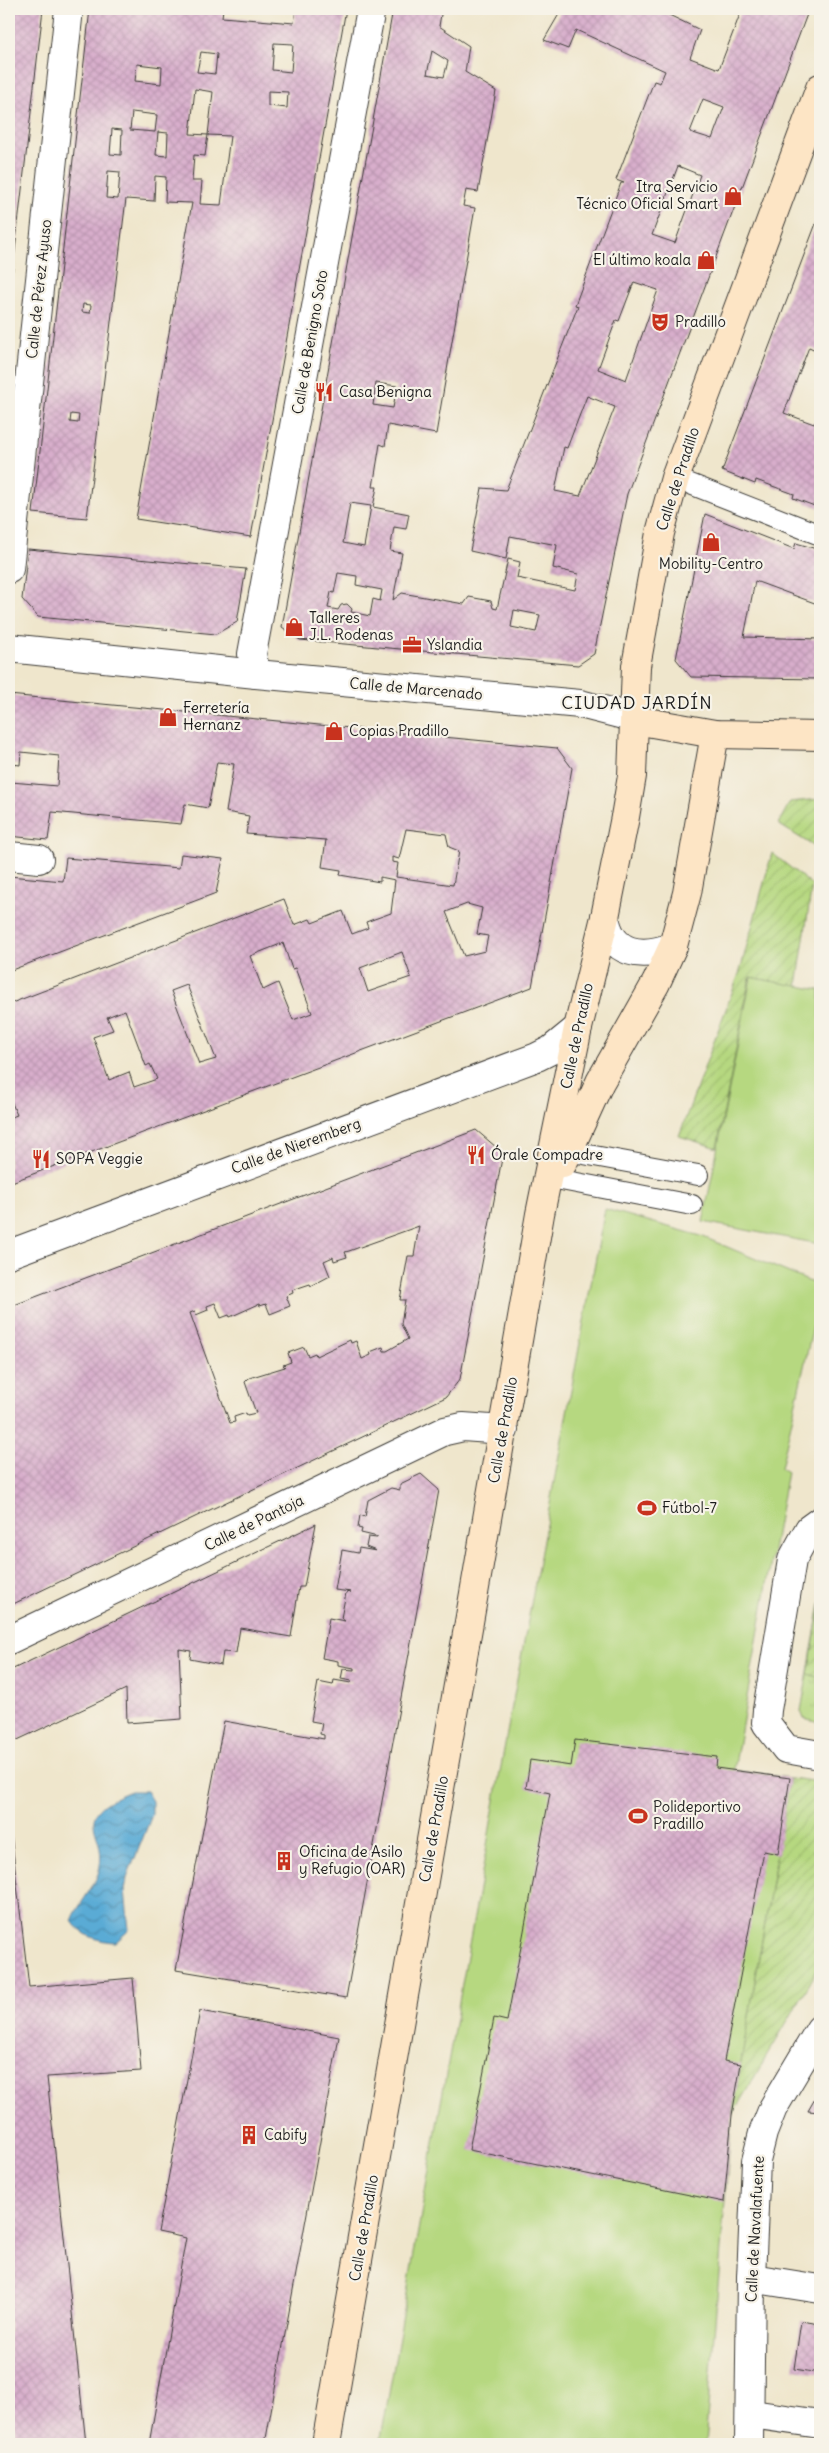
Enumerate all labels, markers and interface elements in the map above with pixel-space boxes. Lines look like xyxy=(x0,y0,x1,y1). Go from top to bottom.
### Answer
place label: Itra Servicio Técnico Oficial Smart xyxy=(576,177,718,213)
shop icon: Itra Servicio Técnico Oficial Smart xyxy=(722,185,744,207)
street label: Calle de Pérez Ayuso xyxy=(22,218,55,360)
shop icon: El último koala xyxy=(695,249,717,271)
place label: El último koala xyxy=(593,250,691,269)
street label: Calle de Benigno Soto xyxy=(287,268,332,416)
theatre icon: Pradillo xyxy=(649,311,671,333)
place label: Pradillo xyxy=(675,312,726,331)
restaurant icon: Casa Benigna xyxy=(313,381,335,403)
place label: Casa Benigna xyxy=(339,382,432,401)
street label: Calle de Pradillo xyxy=(652,425,703,533)
shop icon: Mobility-Centro xyxy=(700,531,722,553)
place label: Mobility-Centro xyxy=(659,554,763,573)
place label: Talleres J.L. Rodenas xyxy=(309,608,393,644)
shop icon: Talleres J.L. Rodenas xyxy=(283,616,305,638)
office icon: Yslandia xyxy=(401,634,423,656)
place label: Yslandia xyxy=(427,635,483,654)
street label: Calle de Marcenado xyxy=(349,673,483,704)
district label: CIUDAD JARDÍN xyxy=(561,691,713,714)
place label: Ferretería Hernanz xyxy=(183,698,250,734)
shop icon: Ferretería Hernanz xyxy=(157,706,179,728)
shop icon: Copias Pradillo xyxy=(323,720,345,742)
place label: Copias Pradillo xyxy=(349,721,449,740)
street label: Calle de Pradillo xyxy=(556,981,597,1091)
street label: Calle de Nieremberg xyxy=(228,1113,363,1178)
restaurant icon: Órale Compadre xyxy=(465,1144,487,1166)
place label: Órale Compadre xyxy=(491,1144,603,1164)
restaurant icon: SOPA Veggie xyxy=(30,1148,52,1170)
place label: SOPA Veggie xyxy=(56,1149,143,1168)
street label: Calle de Pradillo xyxy=(484,1375,521,1485)
street label: Calle de Pantoja xyxy=(201,1490,307,1555)
sports icon: Fútbol-7 xyxy=(636,1497,658,1519)
place label: Fútbol-7 xyxy=(662,1498,717,1517)
street label: Calle de Pradillo xyxy=(415,1774,452,1884)
place label: Polideportivo Pradillo xyxy=(653,1797,741,1833)
sports icon: Polideportivo Pradillo xyxy=(627,1805,649,1827)
place label: Oficina de Asilo y Refugio (OAR) xyxy=(299,1842,405,1878)
building icon: Oficina de Asilo y Refugio (OAR) xyxy=(273,1850,295,1872)
building icon: Cabify xyxy=(238,2124,260,2146)
place label: Cabify xyxy=(264,2125,307,2144)
street label: Calle de Navalafuente xyxy=(741,2155,768,2303)
street label: Calle de Pradillo xyxy=(345,2173,382,2283)

